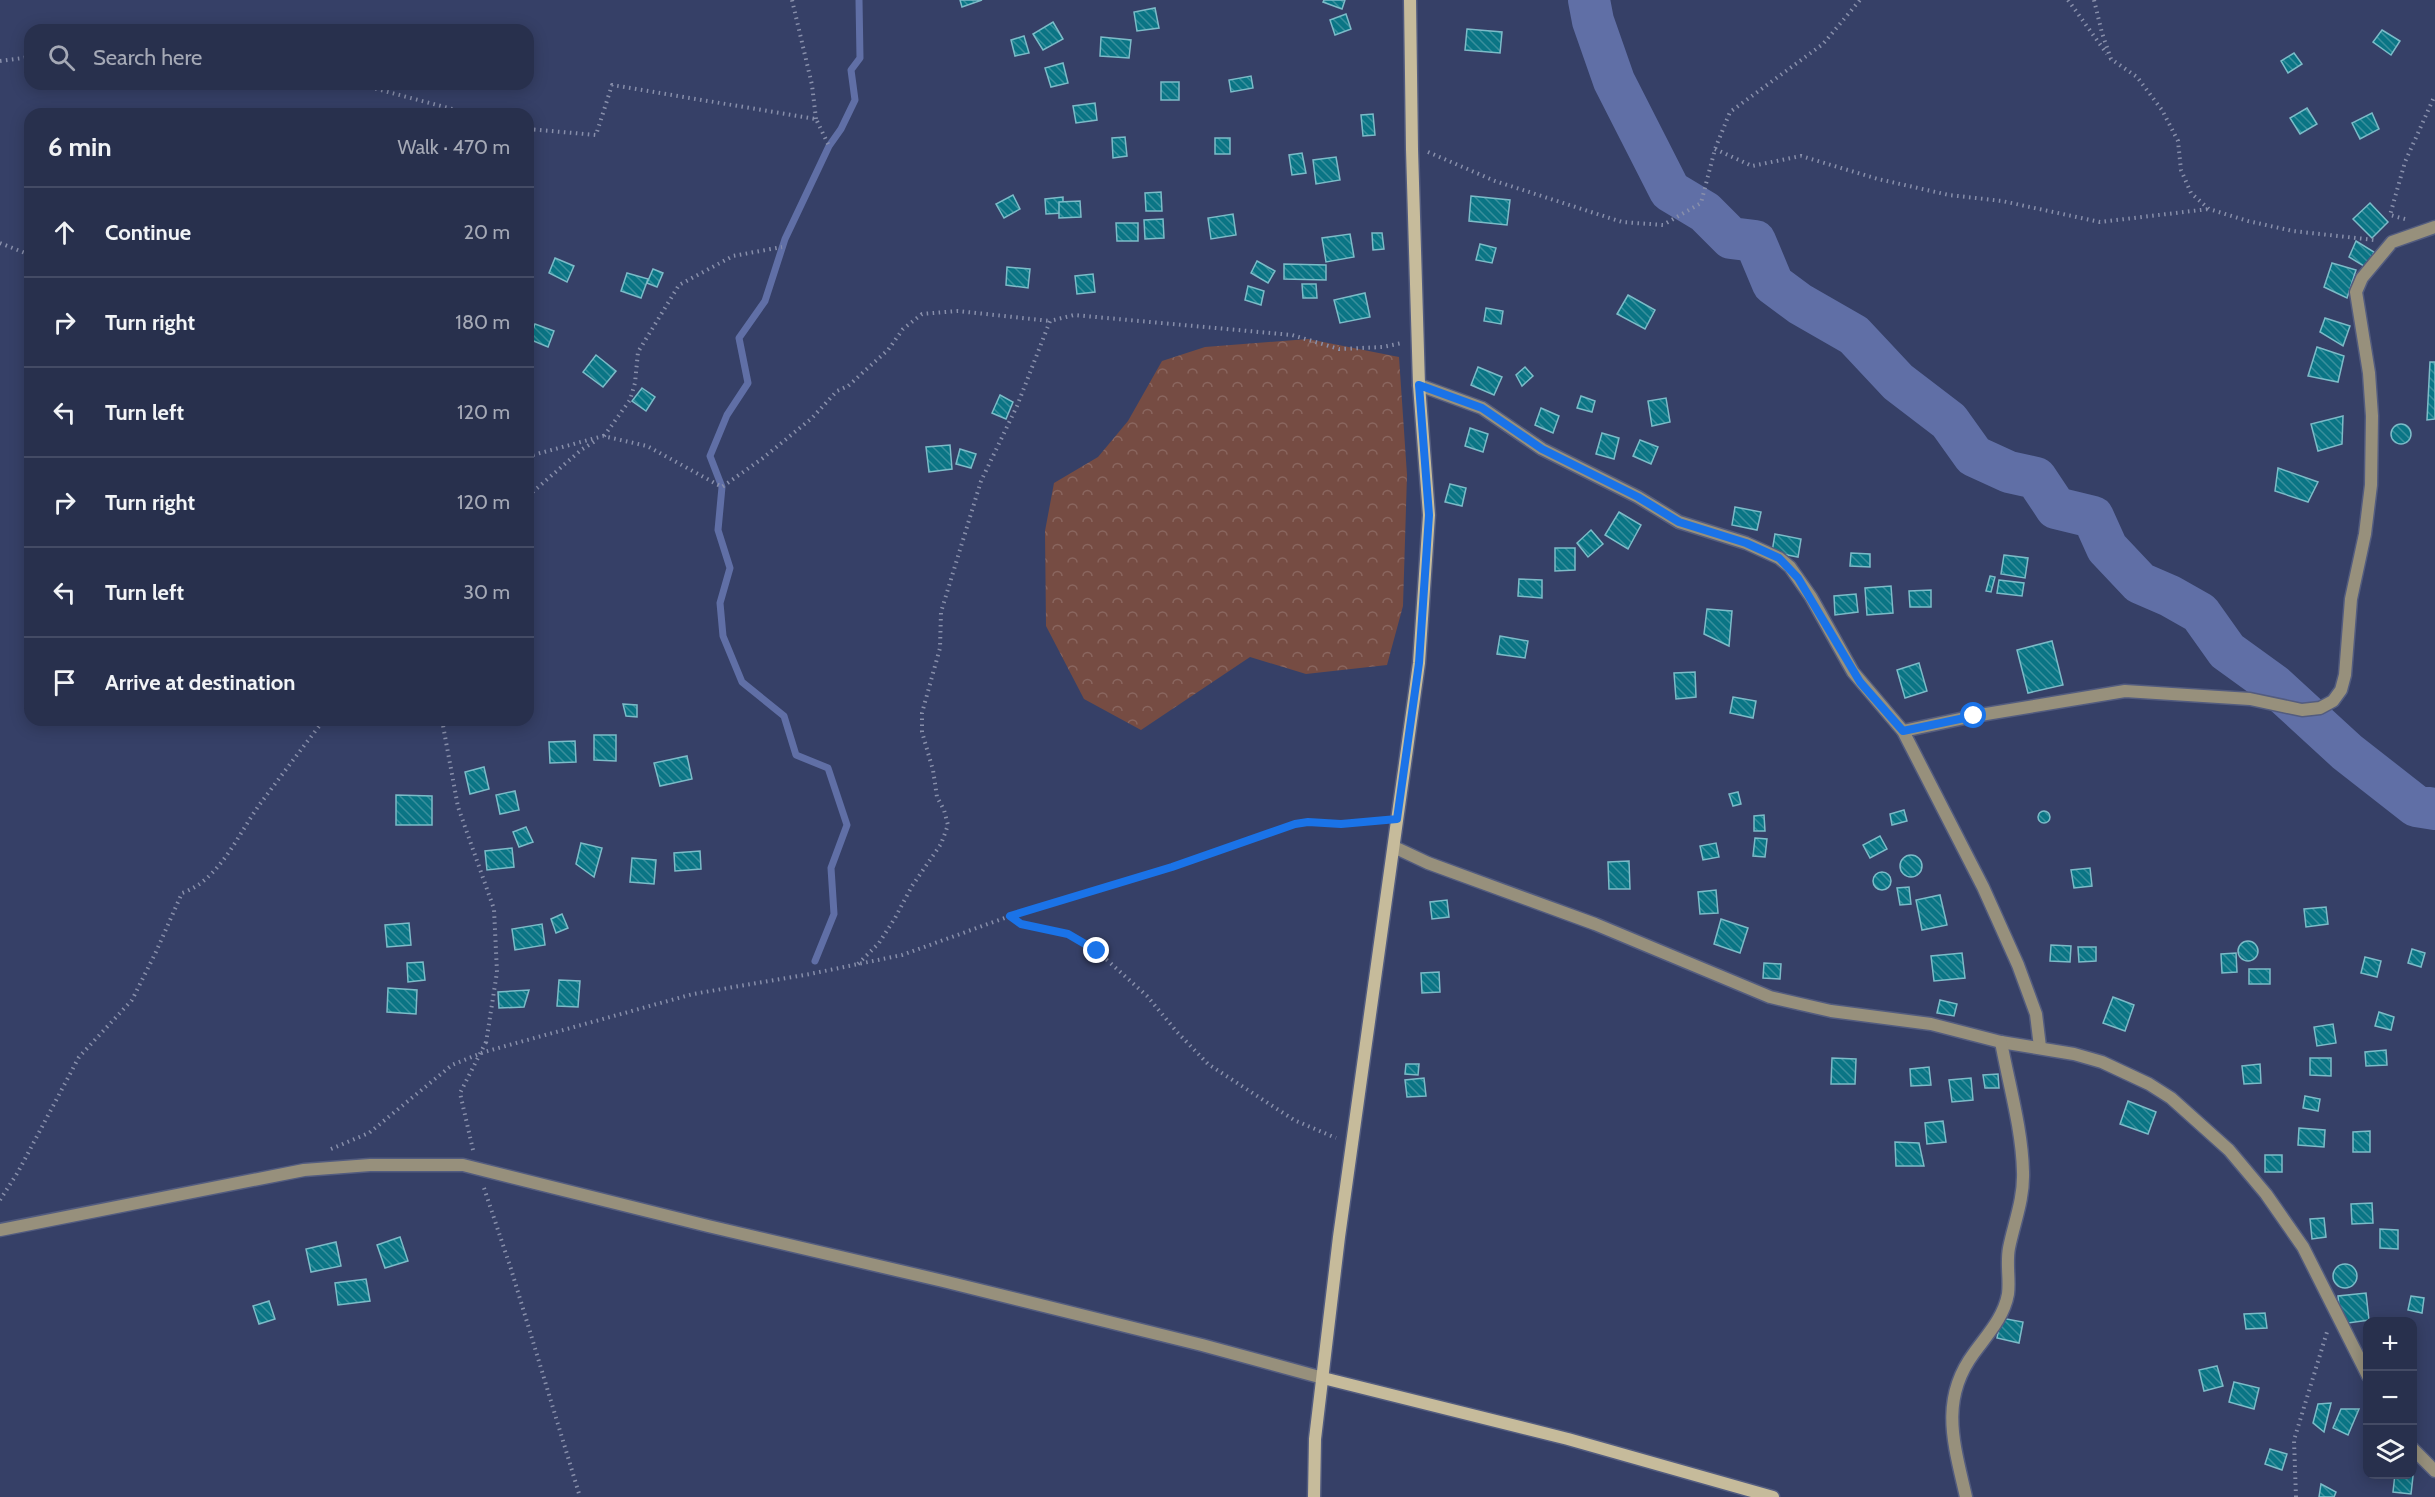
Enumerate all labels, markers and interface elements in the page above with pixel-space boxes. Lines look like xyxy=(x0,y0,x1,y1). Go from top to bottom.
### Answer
search box xyxy=(24,24,534,90)
icon: search xyxy=(45,41,78,74)
text: Search here xyxy=(93,44,202,71)
text: 6 min xyxy=(48,131,112,163)
text: Walk · 470 m xyxy=(397,135,510,159)
icon: ahead xyxy=(48,216,81,249)
text: Continue xyxy=(105,219,191,246)
text: 20 m xyxy=(464,220,510,244)
icon: right xyxy=(48,306,81,339)
text: Turn right xyxy=(105,309,195,336)
text: 180 m xyxy=(455,310,510,334)
icon: left xyxy=(48,396,81,429)
text: Turn left xyxy=(105,399,184,426)
text: 120 m xyxy=(457,400,510,424)
icon: right xyxy=(48,486,81,519)
text: Turn right xyxy=(105,489,195,516)
text: 120 m xyxy=(457,490,510,514)
icon: left xyxy=(48,576,81,609)
text: Turn left xyxy=(105,579,184,606)
text: 30 m xyxy=(463,580,510,604)
icon: arrive xyxy=(48,666,81,699)
text: Arrive at destination xyxy=(105,669,295,696)
route start xyxy=(1960,702,1986,728)
route end xyxy=(1083,937,1109,963)
map controls xyxy=(2363,1317,2417,1479)
button: + xyxy=(2363,1317,2417,1371)
button: − xyxy=(2363,1371,2417,1425)
button: layers xyxy=(2363,1425,2417,1479)

